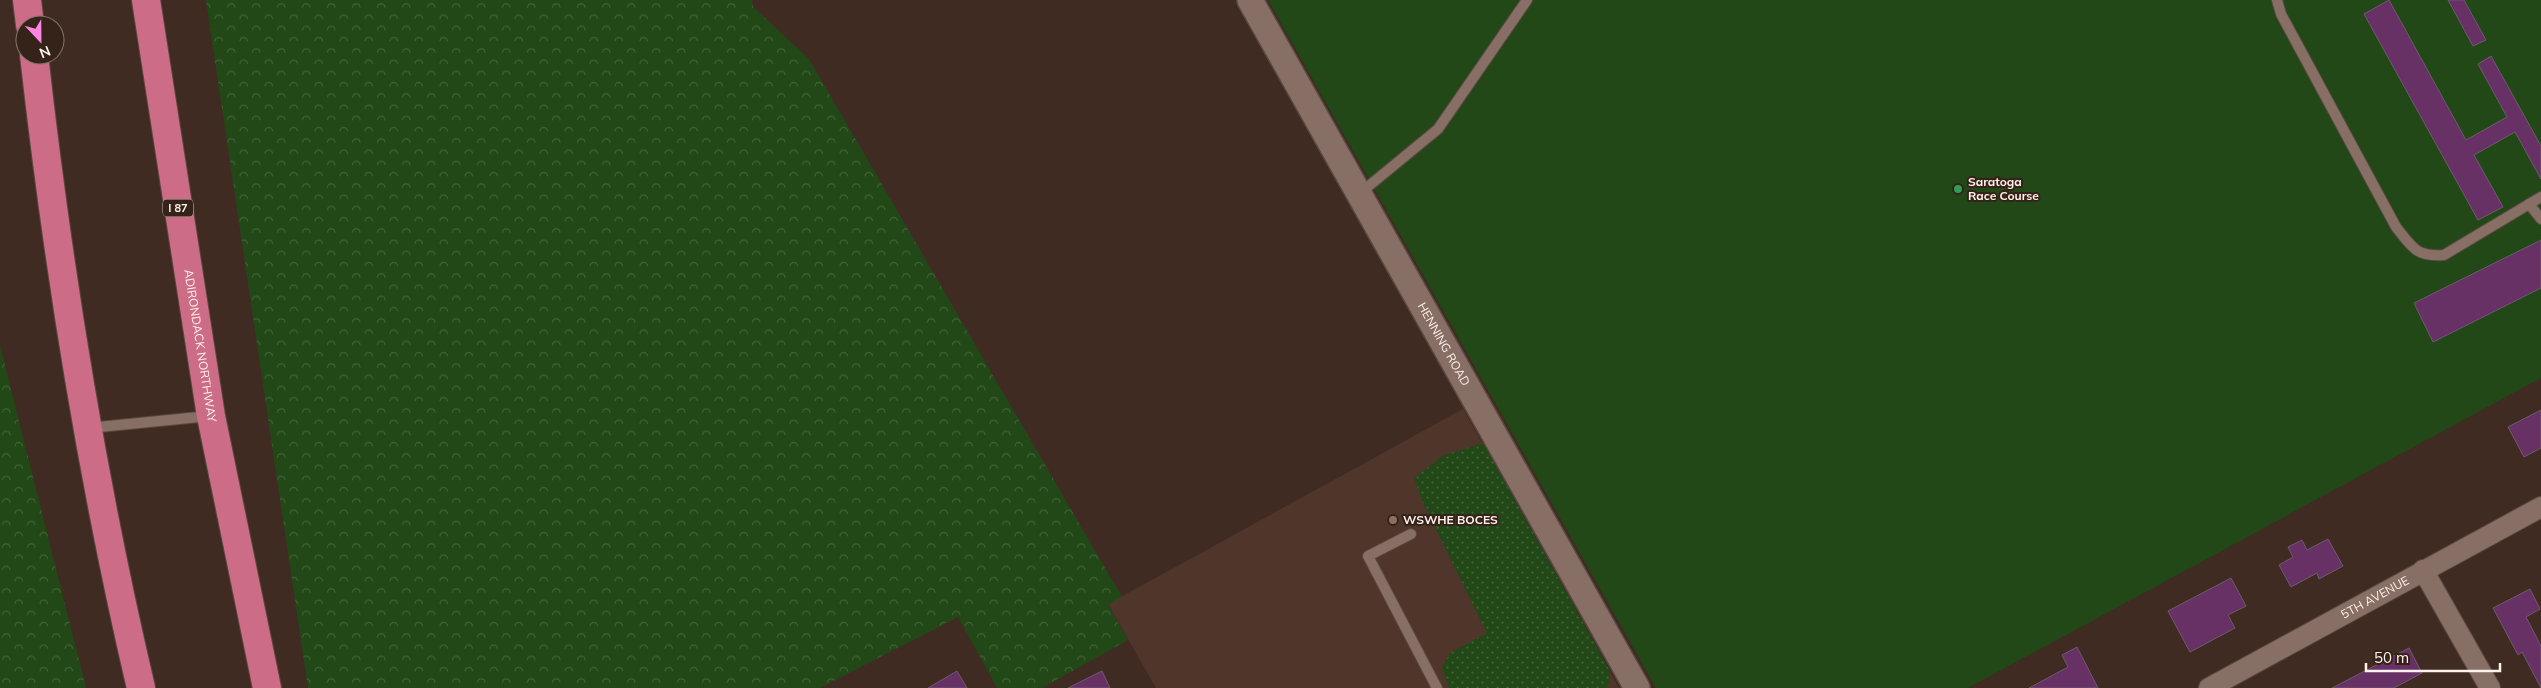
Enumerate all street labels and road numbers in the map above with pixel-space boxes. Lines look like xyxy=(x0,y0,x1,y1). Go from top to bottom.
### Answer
road number: I 87 xyxy=(163,200,193,217)
street label: ADIRONDACK NORTHWAY xyxy=(181,268,220,424)
street label: HENNING ROAD xyxy=(1415,300,1474,388)
street label: 5TH AVENUE xyxy=(2338,573,2411,622)

